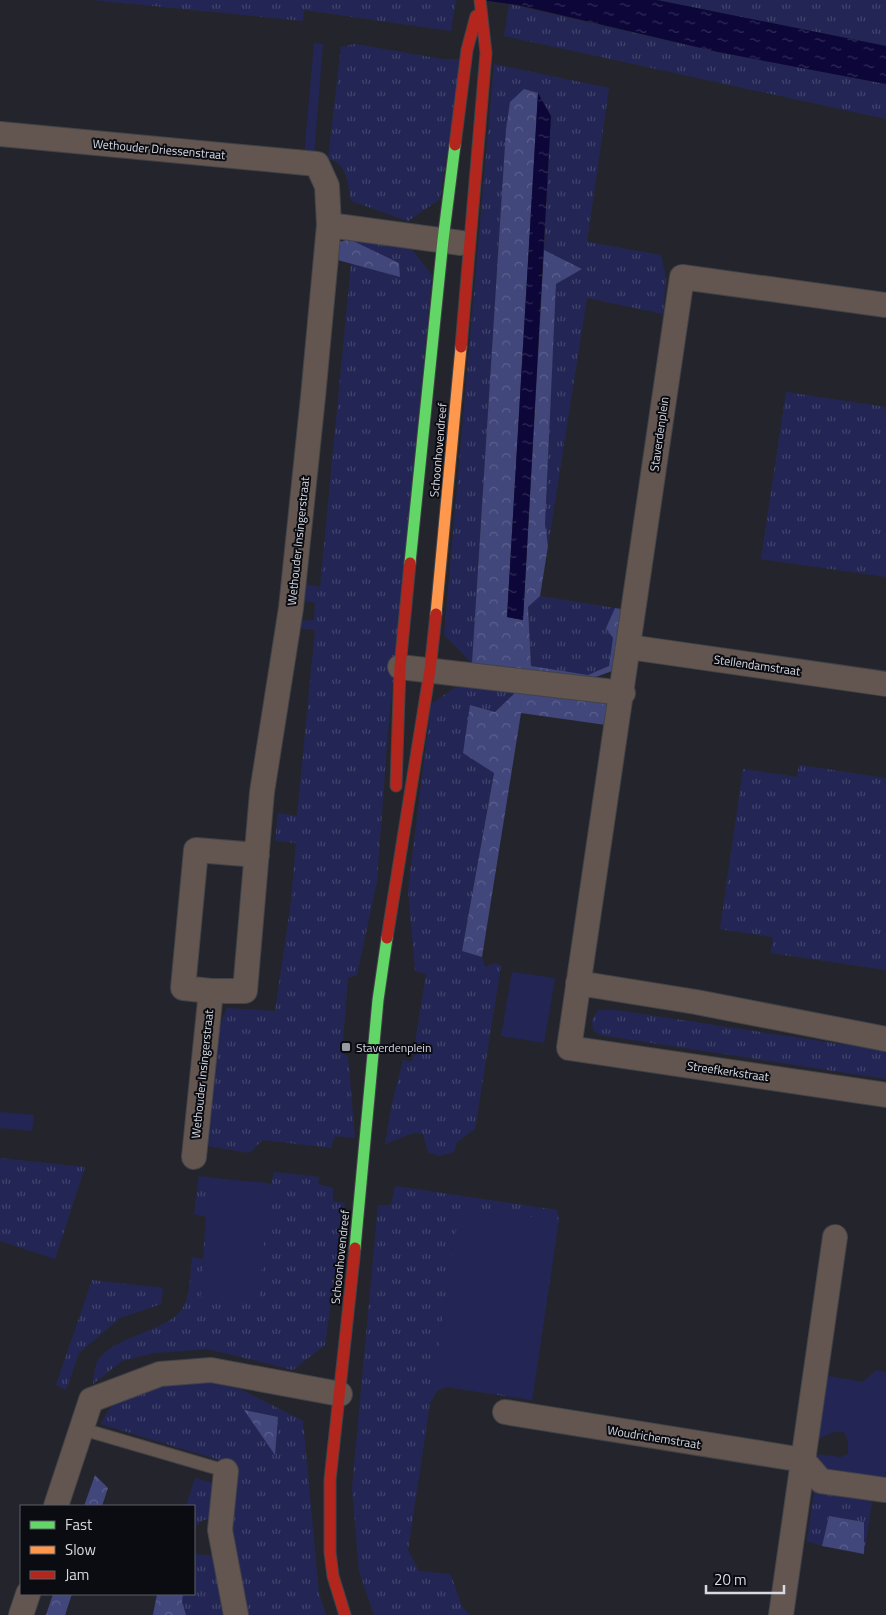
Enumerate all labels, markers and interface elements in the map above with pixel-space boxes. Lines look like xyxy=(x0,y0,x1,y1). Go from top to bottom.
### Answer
street label: Wethouder Driessenstraat xyxy=(92,134,227,164)
street label: Staverdenplein xyxy=(644,395,674,473)
street label: Schoonhovendreef xyxy=(424,402,452,498)
street label: Wethouder Insingerstraat xyxy=(282,475,314,606)
street label: Stellendamstraat xyxy=(712,650,802,681)
street label: Wethouder Insingerstraat xyxy=(186,1008,218,1139)
place label: Staverdenplein xyxy=(356,1038,431,1057)
marker: Staverdenplein xyxy=(340,1041,352,1053)
street label: Streefkerkstraat xyxy=(686,1056,771,1086)
street label: Schoonhovendreef xyxy=(326,1209,354,1305)
street label: Woudrichemstraat xyxy=(606,1420,703,1454)
legend xyxy=(20,1505,195,1595)
text: Fast xyxy=(65,1513,93,1536)
text: Slow xyxy=(65,1538,96,1561)
scale bar xyxy=(706,1562,784,1594)
text: Jam xyxy=(65,1563,89,1586)
text: 20 m xyxy=(714,1568,747,1591)

